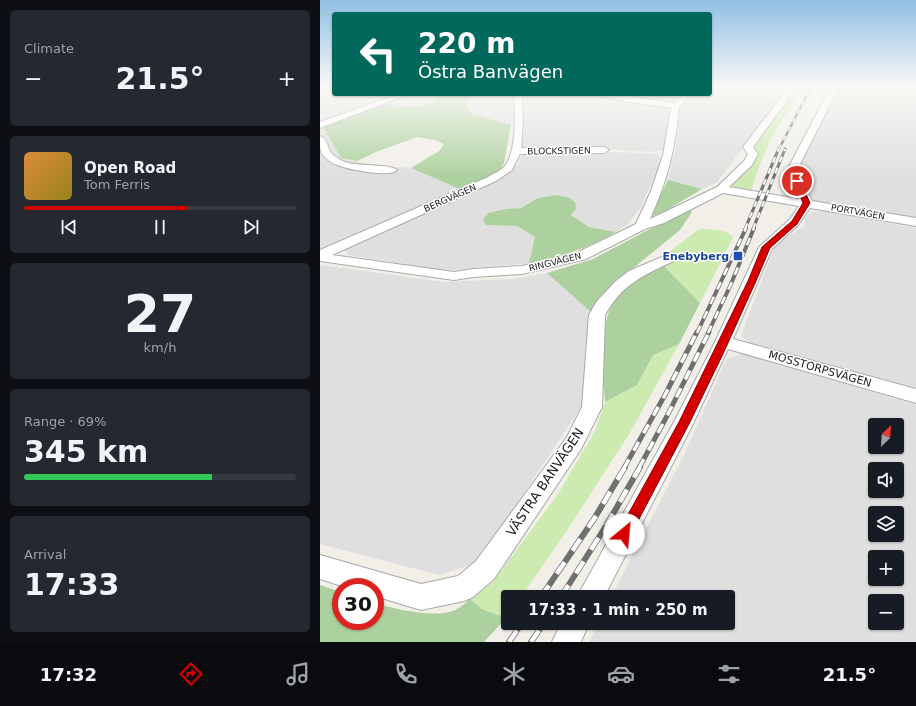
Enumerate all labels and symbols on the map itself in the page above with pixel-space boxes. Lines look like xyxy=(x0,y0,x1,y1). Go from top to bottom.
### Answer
street label: BLOCKSTIGEN xyxy=(527,145,591,157)
pin xyxy=(780,164,814,198)
street label: BERGVÄGEN xyxy=(422,182,478,214)
street label: PORTVÄGEN xyxy=(830,202,886,222)
place label: Enebyberg xyxy=(663,250,729,263)
marker: Enebyberg xyxy=(732,250,744,262)
street label: RINGVÄGEN xyxy=(528,251,582,273)
street label: MOSSTORPSVÄGEN xyxy=(767,348,873,390)
north arrow xyxy=(868,418,904,454)
street label: VÄSTRA BANVÄGEN xyxy=(503,425,587,539)
position arrow xyxy=(603,513,645,555)
speed limit sign: 30 xyxy=(332,578,384,630)

